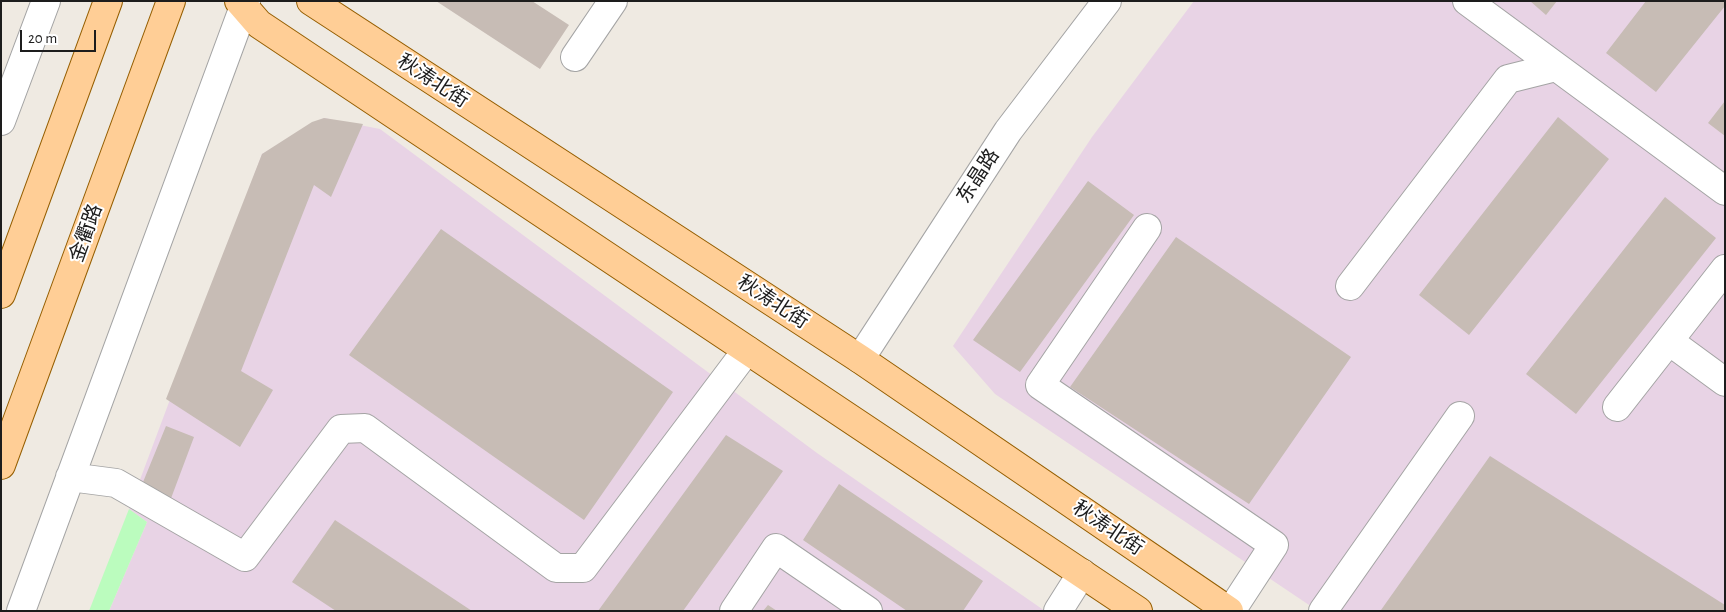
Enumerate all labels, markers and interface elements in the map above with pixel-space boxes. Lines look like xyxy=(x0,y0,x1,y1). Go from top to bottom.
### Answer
scale bar xyxy=(22,20,99,52)
text: 20 m xyxy=(28,31,57,46)
street label: 秋涛北街 xyxy=(393,49,473,113)
street label: 东晶路 xyxy=(952,144,1004,208)
street label: 金衢路 xyxy=(64,201,108,265)
street label: 秋涛北街 xyxy=(733,270,813,334)
street label: 秋涛北街 xyxy=(1068,496,1148,560)

